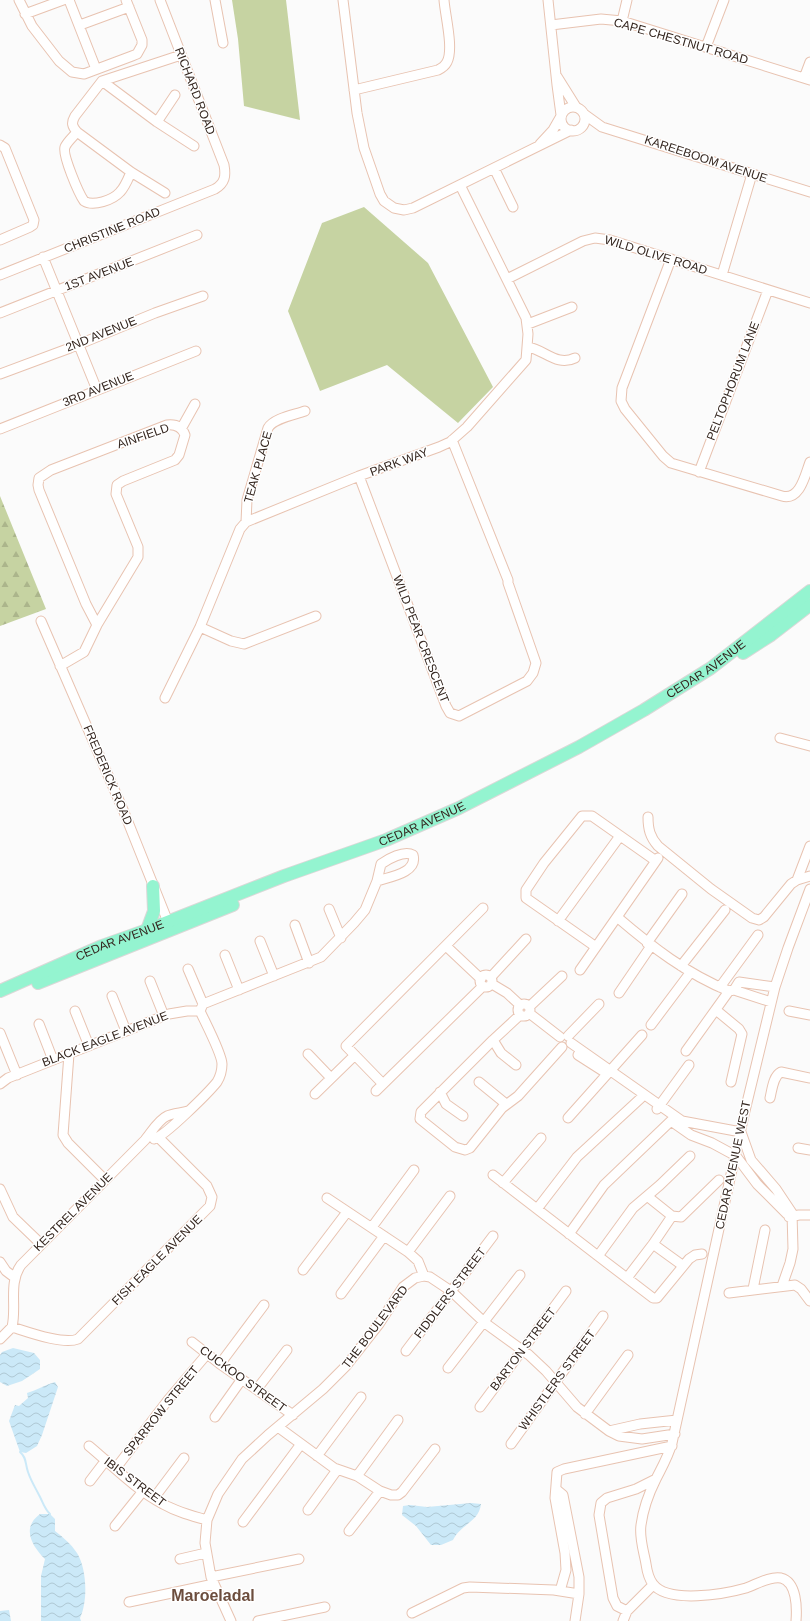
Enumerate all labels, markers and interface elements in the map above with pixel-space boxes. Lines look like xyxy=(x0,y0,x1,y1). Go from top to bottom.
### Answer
street label: CAPE CHESTNUT ROAD xyxy=(612,15,750,67)
street label: RICHARD ROAD xyxy=(172,45,218,137)
street label: KAREEBOOM AVENUE xyxy=(643,132,769,186)
street label: CHRISTINE ROAD xyxy=(62,204,163,256)
street label: WILD OLIVE ROAD xyxy=(603,233,709,277)
street label: 1ST AVENUE xyxy=(62,254,136,294)
street label: 2ND AVENUE xyxy=(64,313,138,355)
street label: PELTOPHORUM LANE xyxy=(704,320,762,442)
street label: 3RD AVENUE xyxy=(61,368,135,410)
street label: AINFIELD xyxy=(115,420,171,451)
street label: TEAK PLACE xyxy=(241,429,275,505)
street label: PARK WAY xyxy=(368,445,430,479)
street label: WILD PEAR CRESCENT xyxy=(390,573,452,705)
street label: CEDAR AVENUE xyxy=(664,637,748,701)
street label: FREDERICK ROAD xyxy=(81,723,136,827)
street label: CEDAR AVENUE xyxy=(377,799,468,849)
street label: CEDAR AVENUE xyxy=(73,917,166,964)
street label: BLACK EAGLE AVENUE xyxy=(40,1008,170,1070)
street label: CEDAR AVENUE WEST xyxy=(713,1099,754,1231)
street label: KESTREL AVENUE xyxy=(31,1170,115,1254)
street label: FISH EAGLE AVENUE xyxy=(109,1212,205,1308)
street label: FIDDLERS STREET xyxy=(411,1244,489,1341)
street label: THE BOULEVARD xyxy=(339,1282,411,1371)
street label: BARTON STREET xyxy=(487,1304,559,1393)
street label: WHISTLERS STREET xyxy=(516,1327,599,1433)
street label: CUCKOO STREET xyxy=(197,1343,289,1415)
street label: SPARROW STREET xyxy=(120,1363,202,1459)
street label: IBIS STREET xyxy=(101,1454,169,1510)
district label: Maroeladal xyxy=(171,1587,255,1604)

